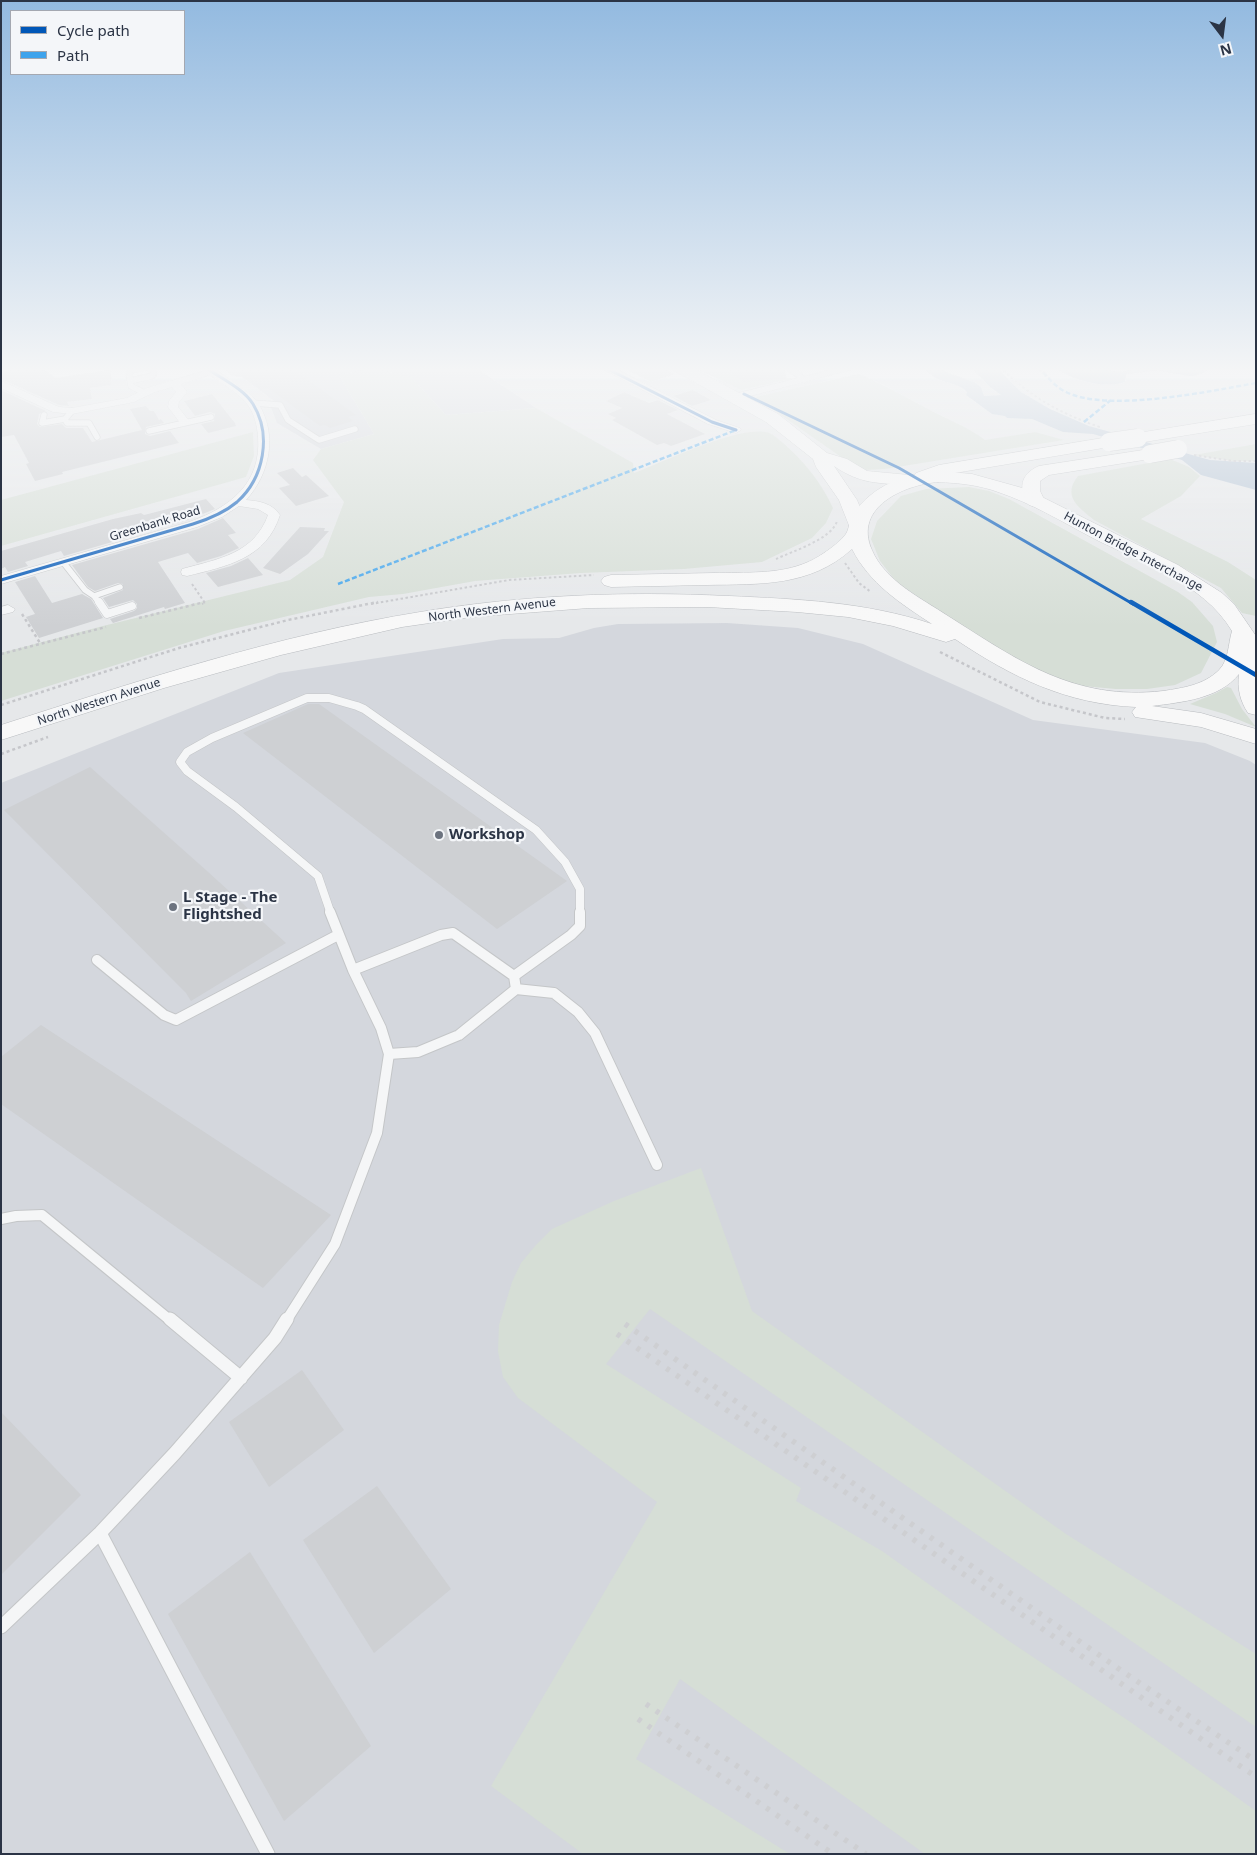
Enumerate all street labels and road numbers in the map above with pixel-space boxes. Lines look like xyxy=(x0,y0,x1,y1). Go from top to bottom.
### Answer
street label: Greenbank Road xyxy=(108,503,202,545)
street label: Hunton Bridge Interchange xyxy=(1061,509,1205,595)
street label: North Western Avenue xyxy=(427,595,557,625)
street label: North Western Avenue xyxy=(36,675,162,729)

